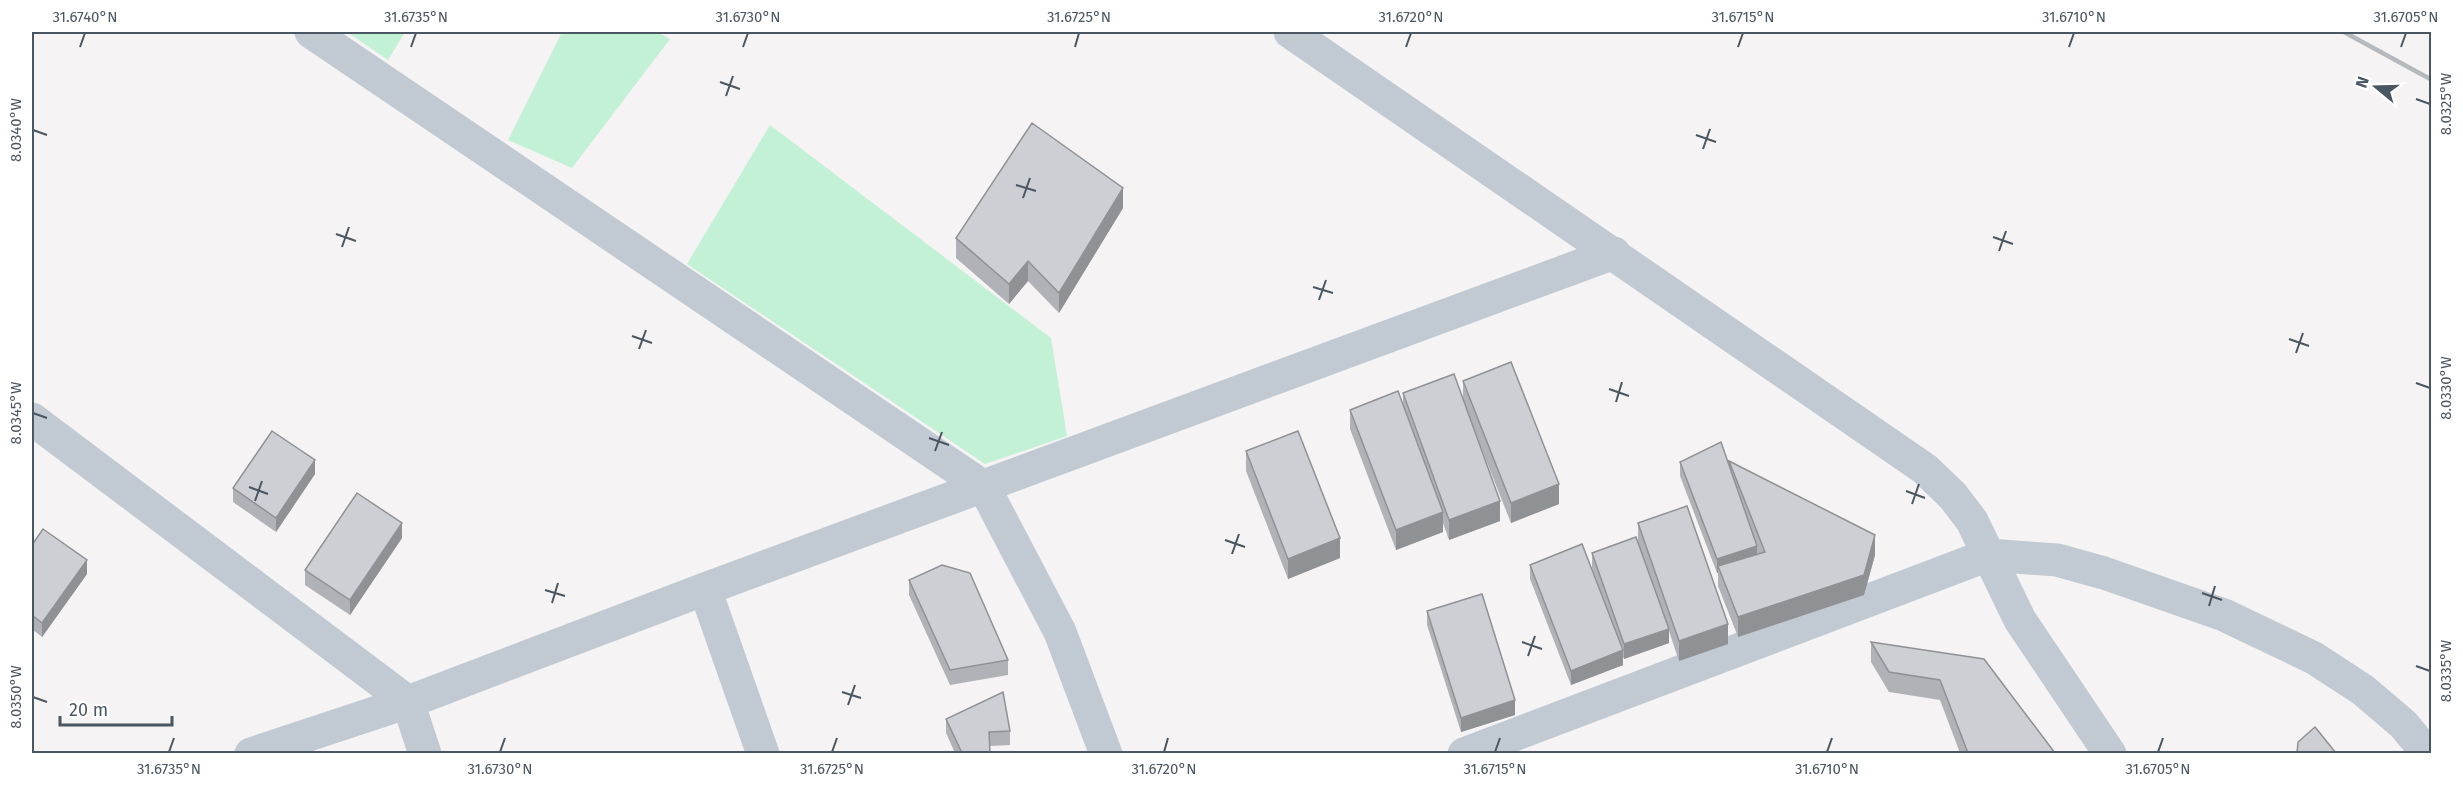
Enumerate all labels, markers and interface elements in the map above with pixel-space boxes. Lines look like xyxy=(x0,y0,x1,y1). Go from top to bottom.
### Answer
text: 31.6740°N xyxy=(52,8,118,26)
text: 31.6735°N xyxy=(384,8,448,26)
text: 31.6730°N xyxy=(715,8,781,26)
text: 31.6725°N xyxy=(1047,8,1111,26)
text: 31.6720°N xyxy=(1379,8,1444,26)
text: 31.6715°N xyxy=(1711,8,1775,26)
text: 31.6710°N xyxy=(2042,8,2106,26)
text: 31.6705°N xyxy=(2374,8,2438,26)
north arrow xyxy=(2346,57,2406,117)
text: 8.0325°W xyxy=(2437,72,2455,135)
text: N xyxy=(2352,74,2373,90)
text: 8.0340°W xyxy=(7,97,25,162)
text: 8.0330°W xyxy=(2437,356,2455,420)
text: 8.0345°W xyxy=(7,381,25,444)
text: 8.0335°W xyxy=(2437,639,2455,702)
text: 8.0350°W xyxy=(7,665,25,729)
scale bar xyxy=(60,689,172,727)
text: 20 m xyxy=(69,699,108,721)
text: 31.6735°N xyxy=(137,760,201,778)
text: 31.6730°N xyxy=(467,760,533,778)
text: 31.6725°N xyxy=(800,760,864,778)
text: 31.6720°N xyxy=(1132,760,1197,778)
text: 31.6715°N xyxy=(1463,760,1527,778)
text: 31.6710°N xyxy=(1795,760,1859,778)
text: 31.6705°N xyxy=(2126,760,2190,778)

